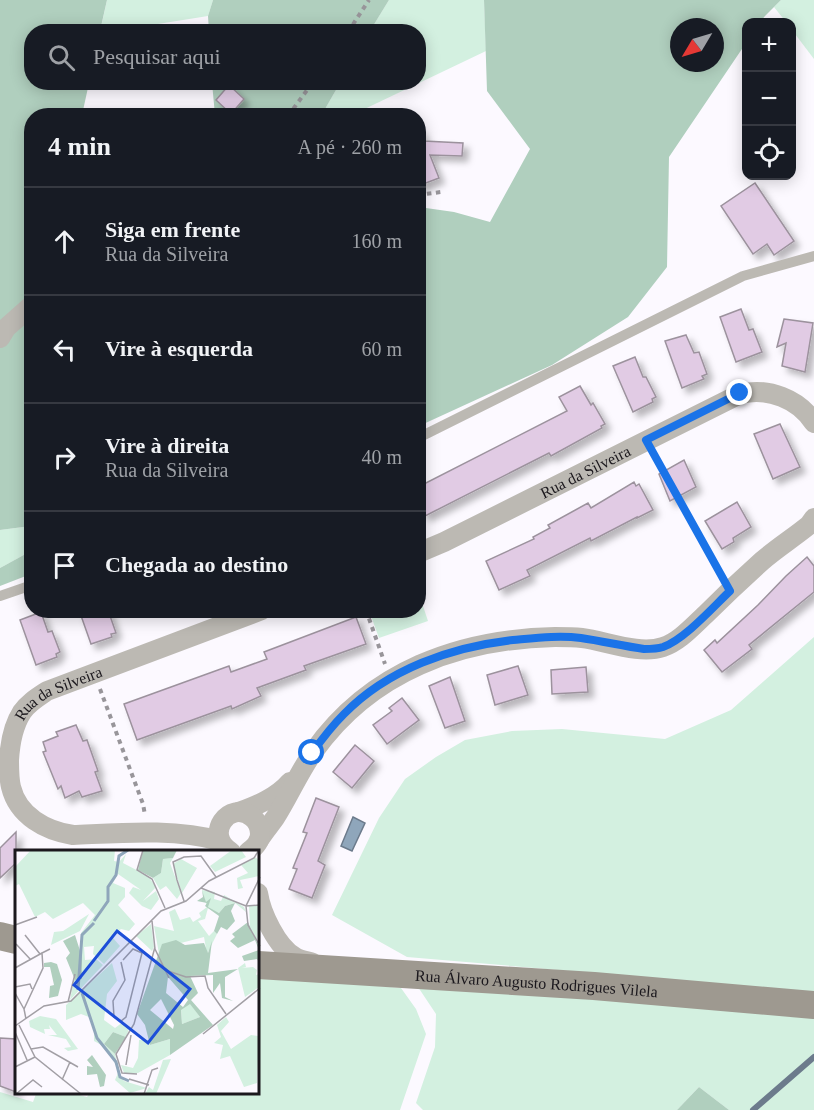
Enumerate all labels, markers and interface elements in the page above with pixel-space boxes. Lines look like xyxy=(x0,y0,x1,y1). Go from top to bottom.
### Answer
north arrow xyxy=(670,18,724,72)
map controls xyxy=(742,18,796,180)
button: + xyxy=(742,18,796,72)
search box xyxy=(24,24,426,90)
icon: search xyxy=(45,41,78,74)
text: Pesquisar aqui xyxy=(93,44,221,69)
button: − xyxy=(742,72,796,126)
button: locate xyxy=(742,126,796,180)
text: 4 min xyxy=(48,132,111,161)
text: A pé · 260 m xyxy=(298,136,402,158)
text: Siga em frente xyxy=(105,217,240,242)
icon: ahead xyxy=(48,225,81,258)
text: 160 m xyxy=(351,230,402,252)
text: Rua da Silveira xyxy=(105,243,228,265)
icon: left xyxy=(48,333,81,366)
text: Vire à esquerda xyxy=(105,336,253,361)
text: 60 m xyxy=(361,338,402,360)
route end xyxy=(726,379,752,405)
text: Vire à direita xyxy=(105,433,229,458)
icon: right xyxy=(48,441,81,474)
street label: Rua da Silveira xyxy=(537,442,633,501)
text: 40 m xyxy=(361,446,402,468)
text: Rua da Silveira xyxy=(105,459,228,481)
icon: arrive xyxy=(48,549,81,582)
text: Chegada ao destino xyxy=(105,552,288,577)
street label: Rua da Silveira xyxy=(11,663,104,723)
route start xyxy=(298,739,324,765)
inset map xyxy=(15,850,260,1095)
street label: Rua Álvaro Augusto Rodrigues Vilela xyxy=(415,966,658,1000)

